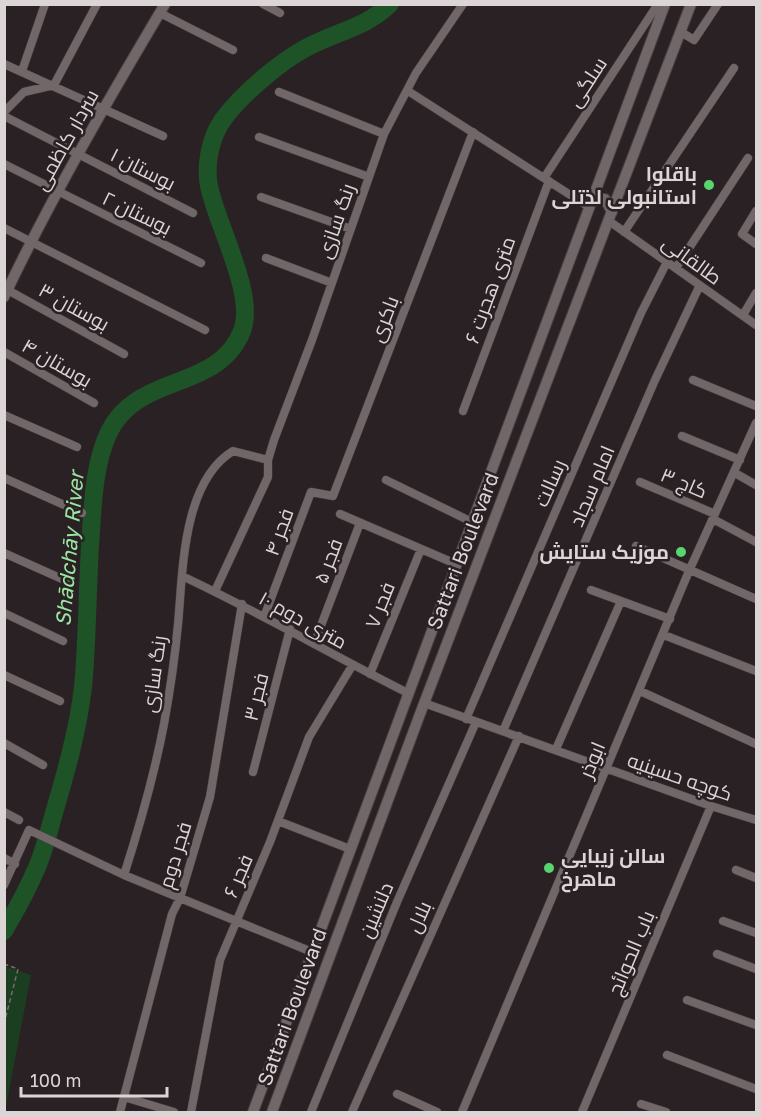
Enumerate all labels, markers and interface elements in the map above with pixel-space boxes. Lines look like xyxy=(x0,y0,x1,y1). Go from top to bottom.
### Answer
street label: سلگی xyxy=(561,52,613,112)
street label: سردار کاظمی xyxy=(27,85,105,195)
street label: بوستان ۱ xyxy=(106,142,180,196)
place label: باقلوا استانبولی لذتلی xyxy=(552,161,697,209)
marker: باقلوا استانبولی لذتلی xyxy=(702,178,716,192)
street label: رنگ سازی xyxy=(311,180,361,262)
street label: بوستان ۲ xyxy=(98,185,176,241)
street label: طالقانی xyxy=(657,230,727,290)
street label: ۶ متری هجرت xyxy=(459,233,521,347)
street label: بوستان ۳ xyxy=(34,277,114,337)
street label: باکری xyxy=(363,292,405,346)
street label: بوستان ۴ xyxy=(17,333,97,393)
street label: امام سجاد xyxy=(563,441,622,531)
street label: رسالت xyxy=(528,455,571,511)
street label: کاج ۳ xyxy=(656,462,711,505)
water label: Shādchāy River xyxy=(49,467,89,628)
street label: Sattari Boulevard xyxy=(421,469,503,632)
street label: فجر ۴ xyxy=(258,505,299,559)
street label: فجر ۵ xyxy=(308,535,347,587)
place label: موزیک ستایش xyxy=(540,539,669,564)
marker: موزیک ستایش xyxy=(674,545,688,559)
street label: فجر ۷ xyxy=(359,578,400,632)
street label: ۱۰ متری دوم xyxy=(254,585,352,656)
street label: رنگ سازی xyxy=(136,634,172,714)
street label: فجر ۳ xyxy=(237,670,274,724)
street label: ابوذر xyxy=(572,738,610,783)
street label: کوچه حسینیه xyxy=(624,747,736,807)
street label: فجر دوم xyxy=(153,819,198,892)
place label: سالن زیبایی ماهرخ xyxy=(561,843,665,893)
street label: فجر ۶ xyxy=(217,850,258,901)
marker: سالن زیبایی ماهرخ xyxy=(542,861,556,875)
street label: دلنشین xyxy=(353,878,399,942)
street label: بلال xyxy=(401,897,437,937)
street label: باب الحوائج xyxy=(601,907,661,1000)
street label: Sattari Boulevard xyxy=(251,925,331,1089)
scale bar xyxy=(21,1060,166,1098)
text: 100 m xyxy=(30,1069,81,1091)

